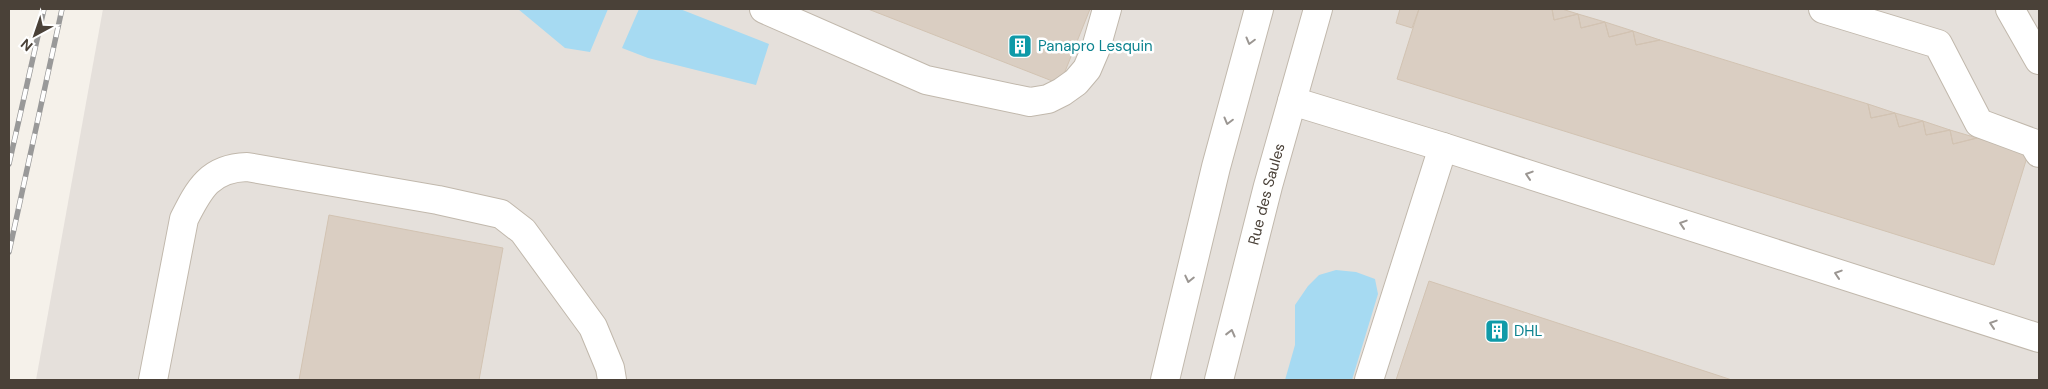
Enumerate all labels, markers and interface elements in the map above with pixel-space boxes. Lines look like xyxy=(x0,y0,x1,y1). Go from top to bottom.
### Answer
north arrow xyxy=(10,10,60,60)
building icon: Panapro Lesquin xyxy=(1007,33,1033,59)
text: N xyxy=(17,35,36,55)
place label: Panapro Lesquin xyxy=(1038,36,1153,56)
one-way arrow xyxy=(1245,37,1256,46)
one-way arrow xyxy=(1224,117,1234,125)
street label: Rue des Saules xyxy=(1244,141,1290,247)
one-way arrow xyxy=(1525,170,1533,180)
one-way arrow xyxy=(1680,220,1688,230)
one-way arrow xyxy=(1834,270,1843,280)
one-way arrow xyxy=(1184,274,1195,283)
building icon: DHL xyxy=(1484,318,1510,344)
one-way arrow xyxy=(1989,319,1997,329)
place label: DHL xyxy=(1514,321,1543,341)
one-way arrow xyxy=(1225,329,1236,337)

